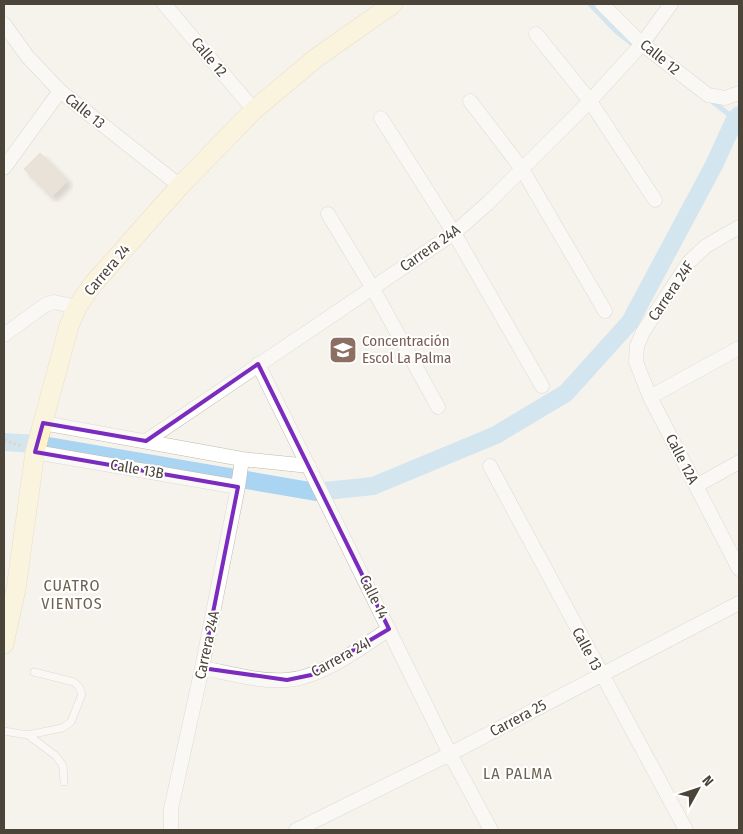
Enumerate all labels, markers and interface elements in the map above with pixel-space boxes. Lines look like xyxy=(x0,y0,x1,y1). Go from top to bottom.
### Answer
street label: Calle 12 xyxy=(187,34,231,81)
street label: Calle 12 xyxy=(636,36,684,79)
street label: Calle 13 xyxy=(61,90,109,133)
street label: Carrera 24A xyxy=(396,221,464,275)
street label: Carrera 24 xyxy=(80,241,134,299)
street label: Carrera 24F xyxy=(645,257,698,324)
place label: Concentración Escol La Palma xyxy=(362,332,451,367)
school or university icon: Concentración Escol La Palma xyxy=(328,335,358,365)
street label: Calle 12A xyxy=(662,431,702,487)
street label: Calle 13B xyxy=(109,455,165,483)
street label: Calle 14 xyxy=(356,572,392,622)
district label: CUATRO VIENTOS xyxy=(41,576,103,613)
street label: Carrera 24A xyxy=(191,609,223,681)
street label: Calle 13 xyxy=(568,624,606,674)
street label: Carrera 24I xyxy=(308,633,374,681)
street label: Carrera 25 xyxy=(487,696,549,740)
district label: LA PALMA xyxy=(483,764,553,783)
north arrow xyxy=(673,764,723,814)
text: N xyxy=(698,772,717,790)

